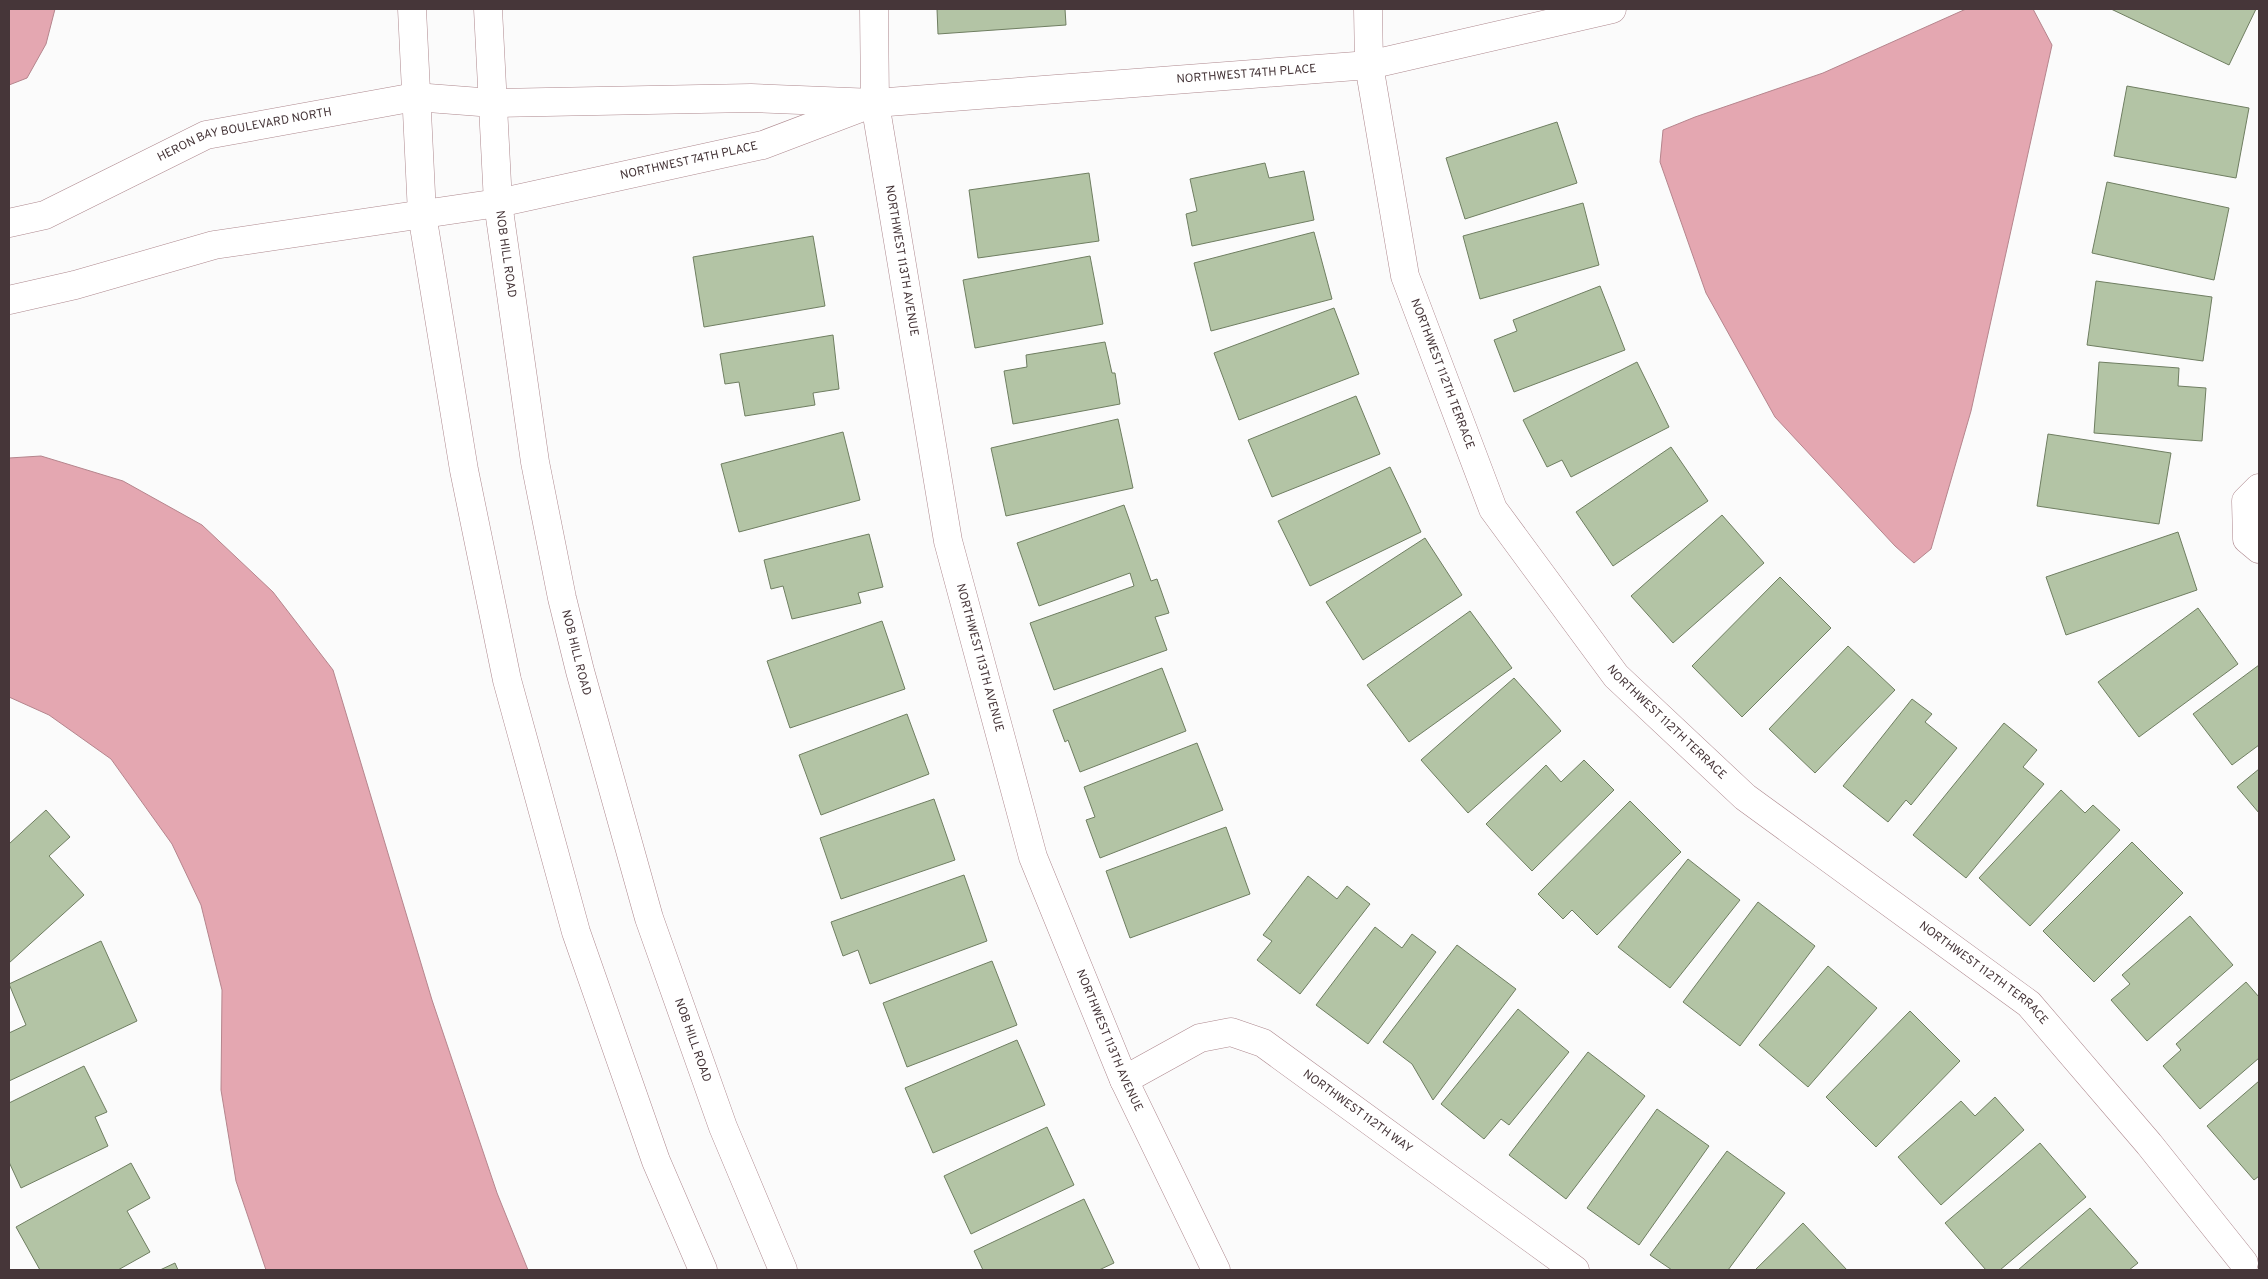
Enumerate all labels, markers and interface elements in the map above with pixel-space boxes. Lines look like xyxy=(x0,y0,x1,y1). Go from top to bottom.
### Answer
street label: NORTHWEST 74TH PLACE xyxy=(1176,61,1317,88)
street label: HERON BAY BOULEVARD NORTH xyxy=(155,104,333,166)
street label: NORTHWEST 74TH PLACE xyxy=(619,138,759,184)
street label: NORTHWEST 113TH AVENUE xyxy=(881,184,922,338)
street label: NOB HILL ROAD xyxy=(491,210,519,299)
street label: NORTHWEST 112TH TERRACE xyxy=(1406,297,1478,452)
street label: NORTHWEST 113TH AVENUE xyxy=(952,582,1007,734)
street label: NOB HILL ROAD xyxy=(557,608,594,697)
street label: NORTHWEST 112TH TERRACE xyxy=(1603,662,1730,783)
street label: NORTHWEST 112TH TERRACE xyxy=(1915,918,2051,1028)
street label: NORTHWEST 113TH AVENUE xyxy=(1072,967,1146,1114)
street label: NOB HILL ROAD xyxy=(670,996,715,1084)
street label: NORTHWEST 112TH WAY xyxy=(1299,1066,1416,1157)

